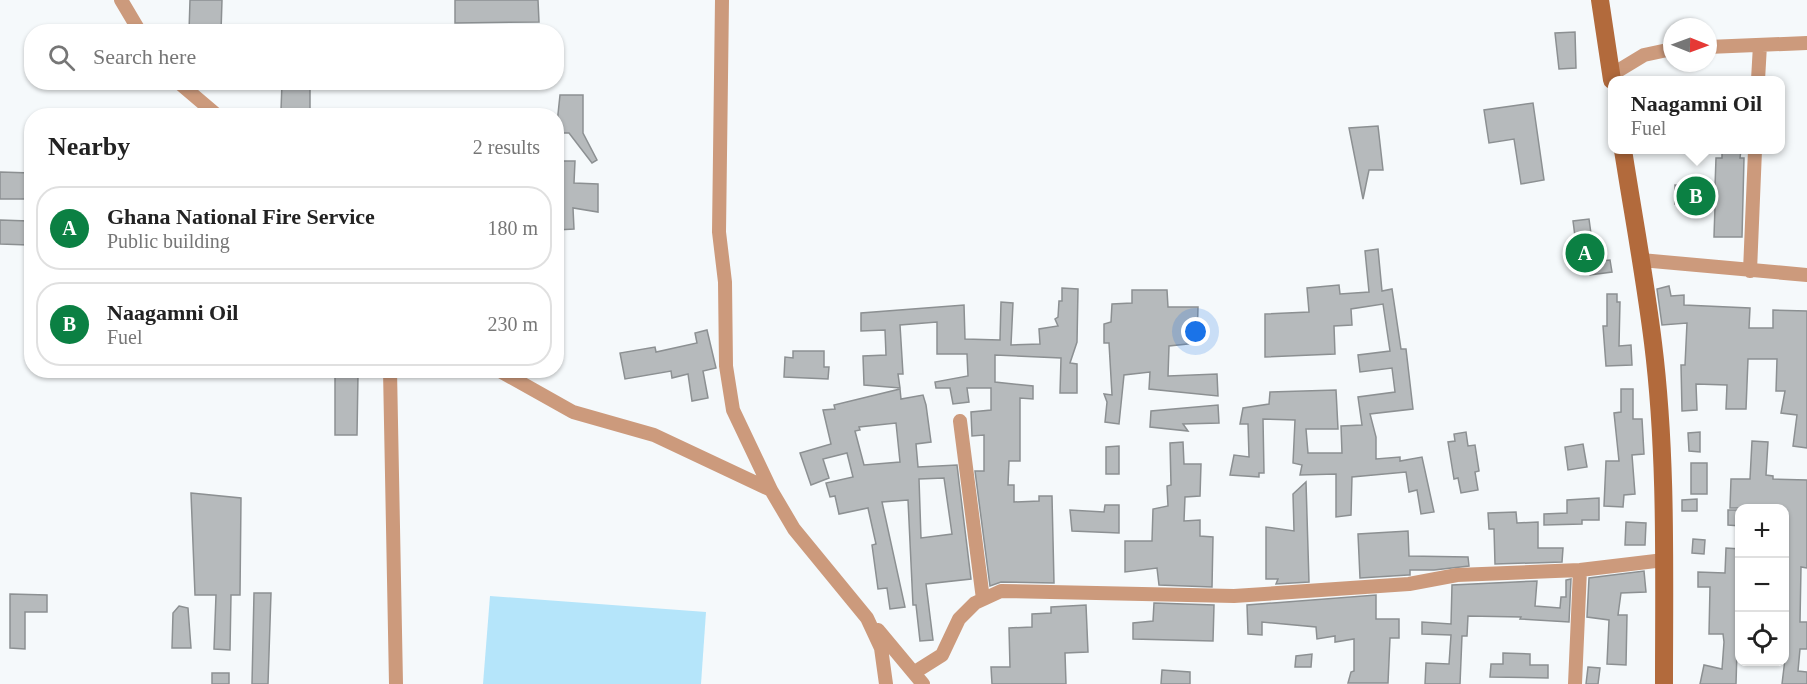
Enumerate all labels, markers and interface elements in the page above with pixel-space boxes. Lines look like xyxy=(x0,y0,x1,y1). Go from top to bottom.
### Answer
north arrow xyxy=(1663,18,1717,72)
search box xyxy=(24,24,564,90)
icon: search xyxy=(45,41,78,74)
text: Search here xyxy=(93,44,196,69)
popup xyxy=(1608,76,1785,154)
text: Naagamni Oil xyxy=(1631,91,1762,116)
text: Fuel xyxy=(1631,117,1666,139)
text: Nearby xyxy=(48,132,130,161)
text: 2 results xyxy=(473,136,540,158)
pin: B xyxy=(1676,174,1716,218)
text: Ghana National Fire Service xyxy=(107,204,375,229)
text: A xyxy=(62,217,77,239)
text: 180 m xyxy=(487,217,538,239)
text: Public building xyxy=(107,230,230,252)
pin: A xyxy=(1566,230,1604,276)
text: Naagamni Oil xyxy=(107,300,238,325)
text: B xyxy=(63,313,76,335)
text: 230 m xyxy=(487,313,538,335)
your location xyxy=(1181,317,1210,346)
text: Fuel xyxy=(107,326,143,348)
map controls xyxy=(1735,504,1789,666)
button: + xyxy=(1735,504,1789,558)
button: − xyxy=(1735,558,1789,612)
button: locate xyxy=(1735,612,1789,666)

